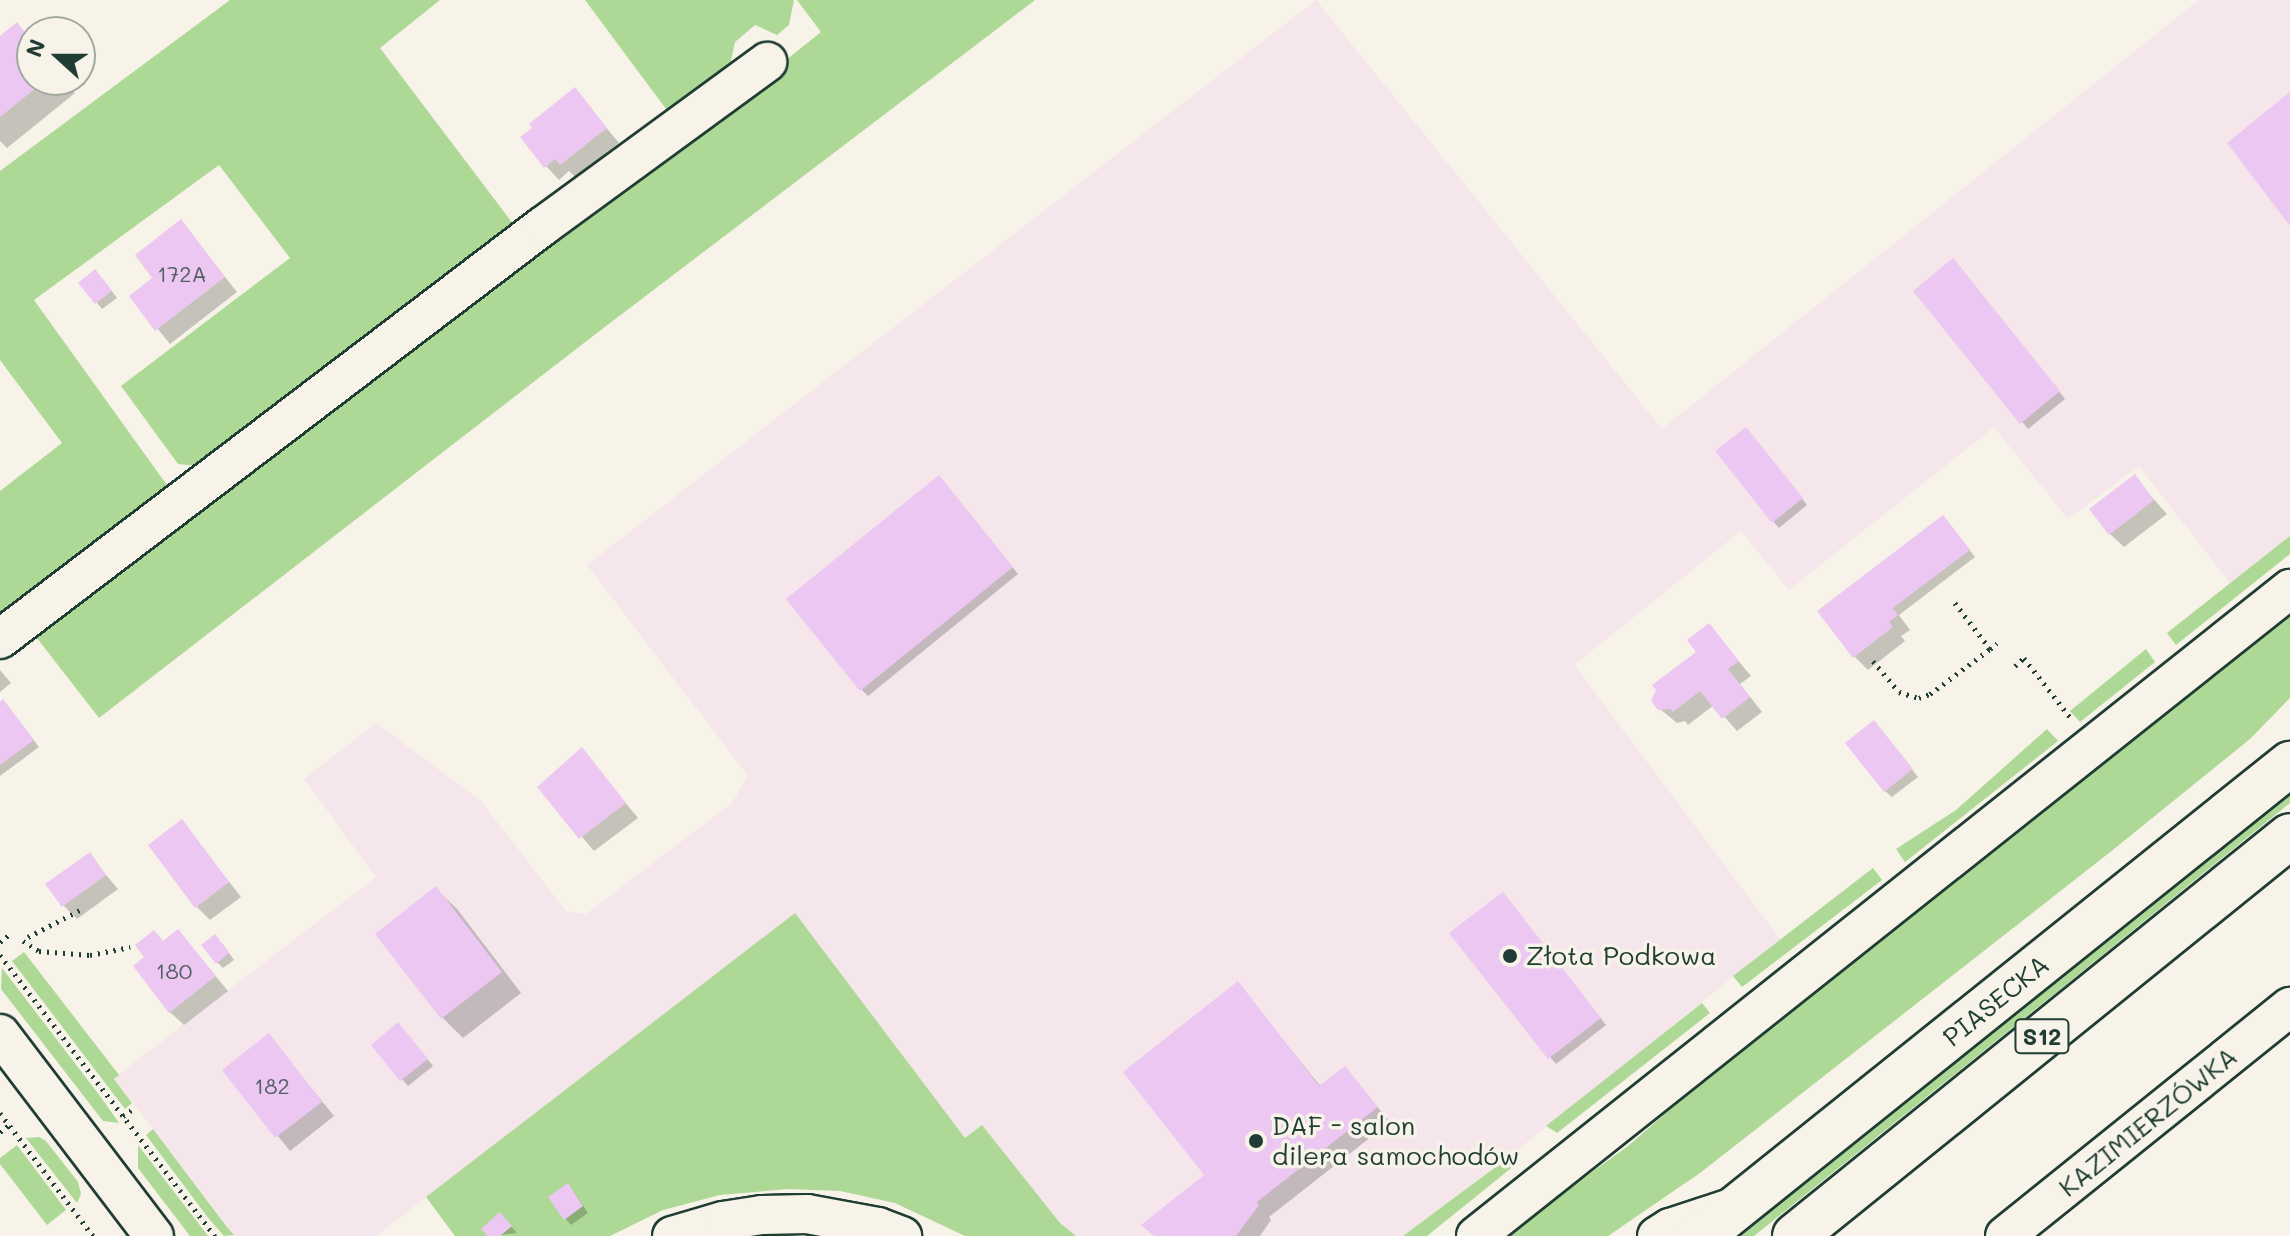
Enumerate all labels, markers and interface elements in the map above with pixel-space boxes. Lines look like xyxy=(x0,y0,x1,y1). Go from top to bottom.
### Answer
north arrow xyxy=(16,16,96,96)
text: N xyxy=(18,35,52,61)
house number: 172A xyxy=(157,261,207,287)
place label: Złota Podkowa xyxy=(1526,940,1716,972)
marker: Złota Podkowa xyxy=(1501,947,1519,965)
street label: PIASECKA xyxy=(1937,949,2055,1053)
house number: 180 xyxy=(156,958,192,984)
road number: S12 xyxy=(2014,1016,2070,1056)
street label: KAZIMIERZÓWKA xyxy=(2053,1041,2243,1203)
house number: 182 xyxy=(254,1073,290,1099)
place label: DAF - salon dilera samochodów xyxy=(1272,1110,1519,1172)
marker: DAF - salon dilera samochodów xyxy=(1247,1132,1265,1150)

